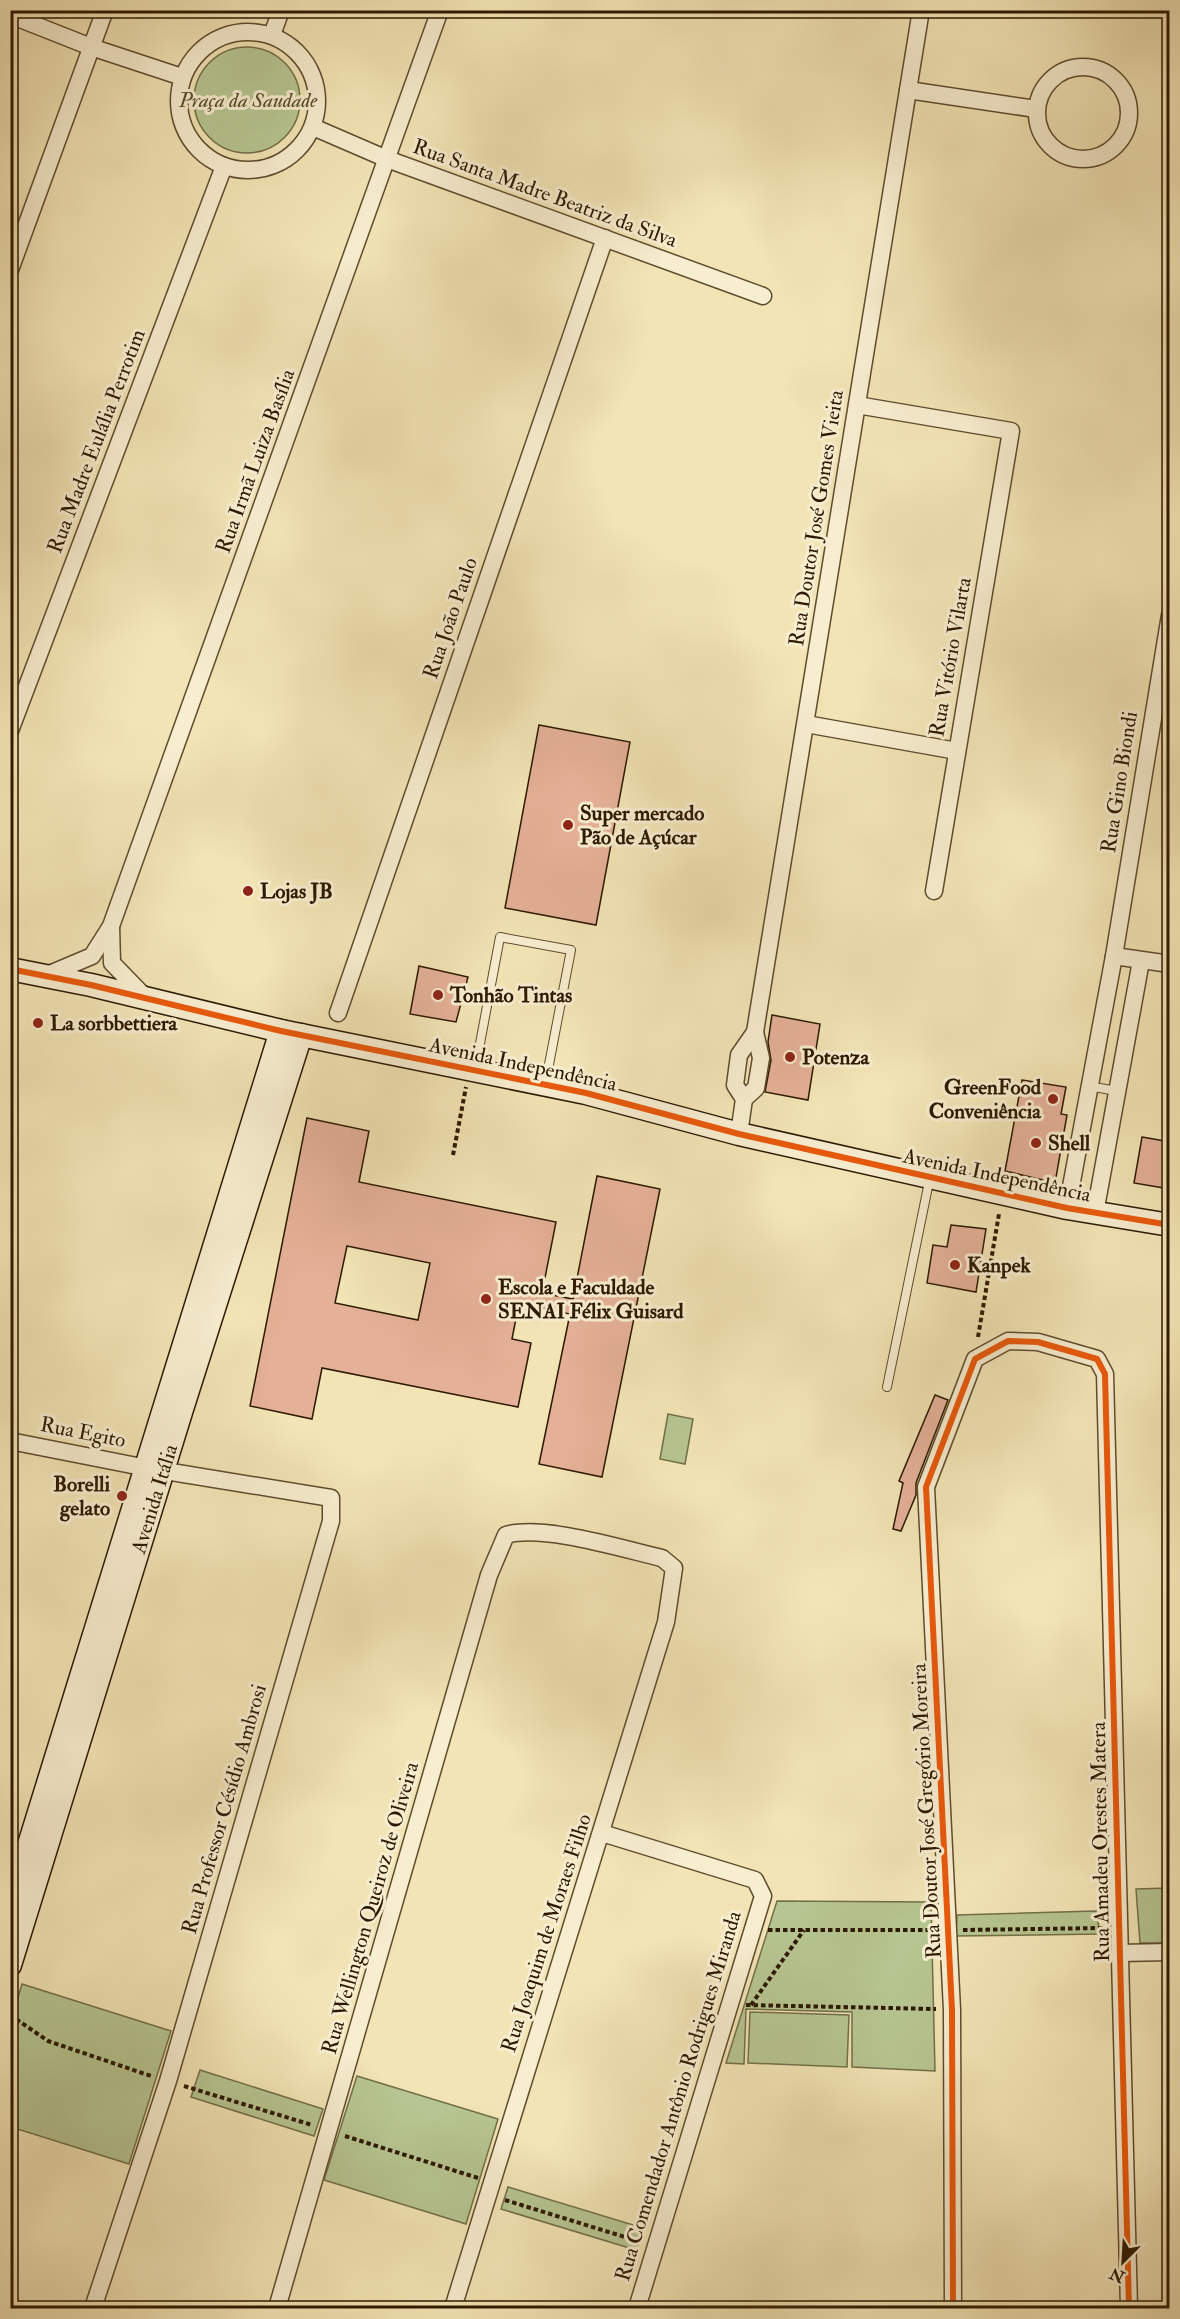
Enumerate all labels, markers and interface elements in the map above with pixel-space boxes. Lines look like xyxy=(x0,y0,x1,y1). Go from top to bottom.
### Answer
park label: Praça da Saudade xyxy=(178,87,318,114)
street label: Rua Santa Madre Beatriz da Silva xyxy=(409,133,681,254)
street label: Rua Madre Eulália Perrotim xyxy=(41,325,152,557)
street label: Rua Irmã Luiza Basília xyxy=(210,365,301,557)
street label: Rua Doutor José Gomes Vieita xyxy=(783,388,850,648)
street label: Rua João Paulo xyxy=(417,554,484,683)
street label: Rua Vitório Vilarta xyxy=(923,575,978,739)
street label: Rua Gino Biondi xyxy=(1095,709,1144,855)
place label: Super mercado Pão de Açúcar xyxy=(580,800,704,851)
marker: Super mercado Pão de Açúcar xyxy=(561,818,575,832)
place label: Lojas JB xyxy=(260,878,333,905)
marker: Lojas JB xyxy=(241,884,255,898)
place label: Tonhão Tintas xyxy=(449,982,572,1009)
marker: Tonhão Tintas xyxy=(431,988,445,1002)
place label: La sorbbettiera xyxy=(50,1010,179,1037)
marker: La sorbbettiera xyxy=(31,1016,45,1030)
street label: Avenida Independência xyxy=(426,1031,620,1098)
place label: Potenza xyxy=(802,1044,870,1071)
marker: Potenza xyxy=(783,1050,797,1064)
place label: GreenFood Conveniência xyxy=(929,1074,1042,1125)
marker: GreenFood Conveniência xyxy=(1046,1092,1060,1106)
place label: Shell xyxy=(1048,1130,1091,1157)
marker: Shell xyxy=(1029,1136,1043,1150)
street label: Avenida Independência xyxy=(900,1142,1094,1209)
place label: Kanpek xyxy=(967,1252,1031,1279)
marker: Kanpek xyxy=(948,1258,962,1272)
place label: Escola e Faculdade SENAI Félix Guisard xyxy=(498,1274,684,1325)
marker: Escola e Faculdade SENAI Félix Guisard xyxy=(479,1292,493,1306)
street label: Rua Egito xyxy=(38,1411,128,1454)
street label: Avenida Itália xyxy=(125,1440,184,1558)
place label: Borelli gelato xyxy=(53,1471,110,1522)
marker: Borelli gelato xyxy=(115,1489,129,1503)
street label: Rua Doutor José Gregório Moreira xyxy=(905,1662,948,1959)
street label: Rua Professor Césídio Ambrosi xyxy=(176,1681,273,1937)
street label: Rua Amadeu Orestes Matera xyxy=(1085,1721,1116,1962)
street label: Rua Wellington Queiroz de Oliveira xyxy=(316,1758,425,2058)
street label: Rua Joaquim de Moraes Filho xyxy=(495,1810,598,2056)
street label: Rua Comendador Antônio Rodrigues Miranda xyxy=(609,1907,748,2285)
north arrow xyxy=(1093,2232,1153,2292)
text: N xyxy=(1106,2262,1129,2287)

